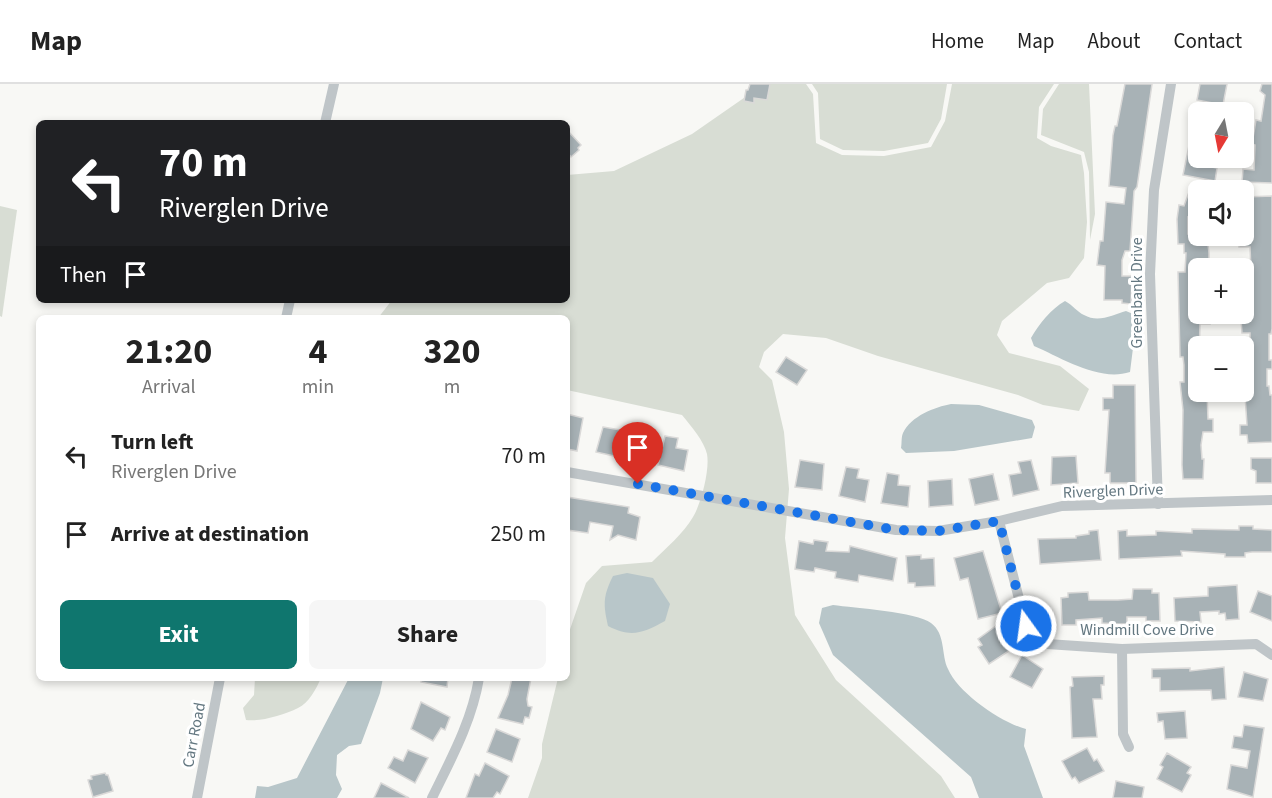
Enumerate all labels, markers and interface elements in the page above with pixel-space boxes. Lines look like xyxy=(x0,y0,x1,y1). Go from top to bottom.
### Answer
text: Map xyxy=(30,21,82,61)
text: Home xyxy=(931,26,984,56)
text: Map xyxy=(1017,26,1055,56)
text: About xyxy=(1088,26,1140,56)
text: Contact xyxy=(1173,26,1242,56)
north arrow xyxy=(1188,102,1254,168)
map controls xyxy=(1188,102,1254,402)
text: 70 m xyxy=(159,133,248,193)
icon: left xyxy=(60,144,138,222)
button: sound xyxy=(1188,180,1254,246)
text: Riverglen Drive xyxy=(159,189,329,228)
street label: Greenbank Drive xyxy=(1126,237,1148,349)
icon: arrive xyxy=(119,258,152,291)
button: + xyxy=(1188,258,1254,324)
text: Then xyxy=(60,259,107,291)
text: 21:20 xyxy=(125,326,212,377)
text: 4 xyxy=(308,326,327,377)
text: 320 xyxy=(424,326,481,377)
button: − xyxy=(1188,336,1254,402)
text: Arrival xyxy=(142,373,196,401)
text: min xyxy=(302,373,334,401)
text: m xyxy=(444,373,460,401)
pin xyxy=(612,422,663,484)
text: Turn left xyxy=(111,426,193,458)
icon: arrive xyxy=(621,431,654,464)
icon: left xyxy=(60,440,93,473)
text: 70 m xyxy=(501,440,546,472)
text: Riverglen Drive xyxy=(111,458,237,486)
street label: Riverglen Drive xyxy=(1062,478,1164,504)
icon: arrive xyxy=(60,518,93,551)
text: Arrive at destination xyxy=(111,518,309,550)
text: 250 m xyxy=(491,518,546,550)
position arrow xyxy=(994,594,1058,658)
button: Exit xyxy=(60,600,297,669)
button: Share xyxy=(309,600,546,669)
street label: Windmill Cove Drive xyxy=(1080,619,1214,641)
street label: Carr Road xyxy=(177,701,211,769)

